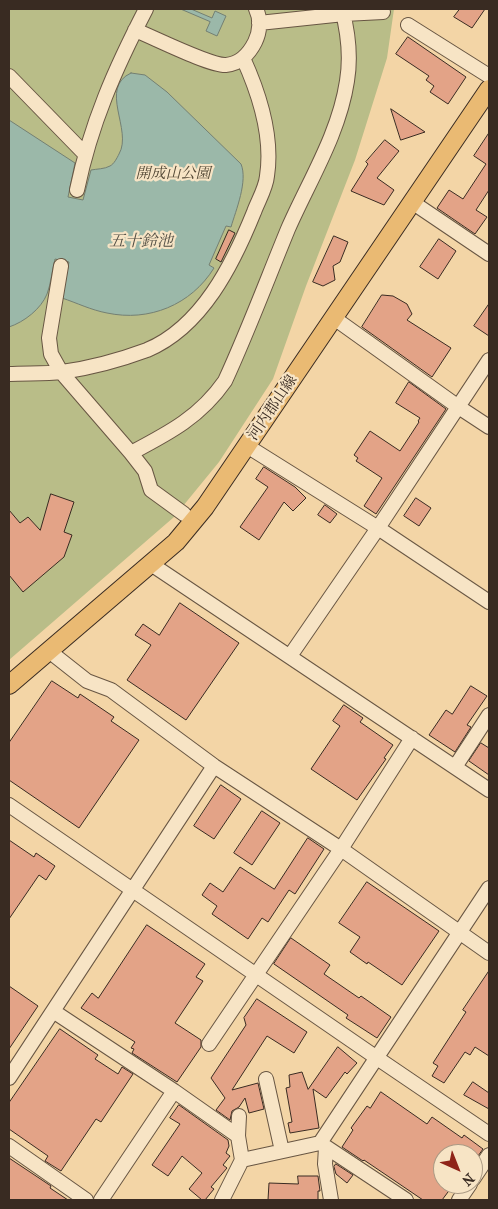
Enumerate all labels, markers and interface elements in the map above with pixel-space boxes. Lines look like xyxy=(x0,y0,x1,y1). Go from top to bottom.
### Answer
park label: 開成山公園 xyxy=(136,165,210,183)
water label: 五十鈴池 xyxy=(109,232,173,252)
street label: 河内郡山線 xyxy=(245,372,301,444)
north arrow xyxy=(433,1144,483,1194)
text: N xyxy=(458,1170,478,1189)

